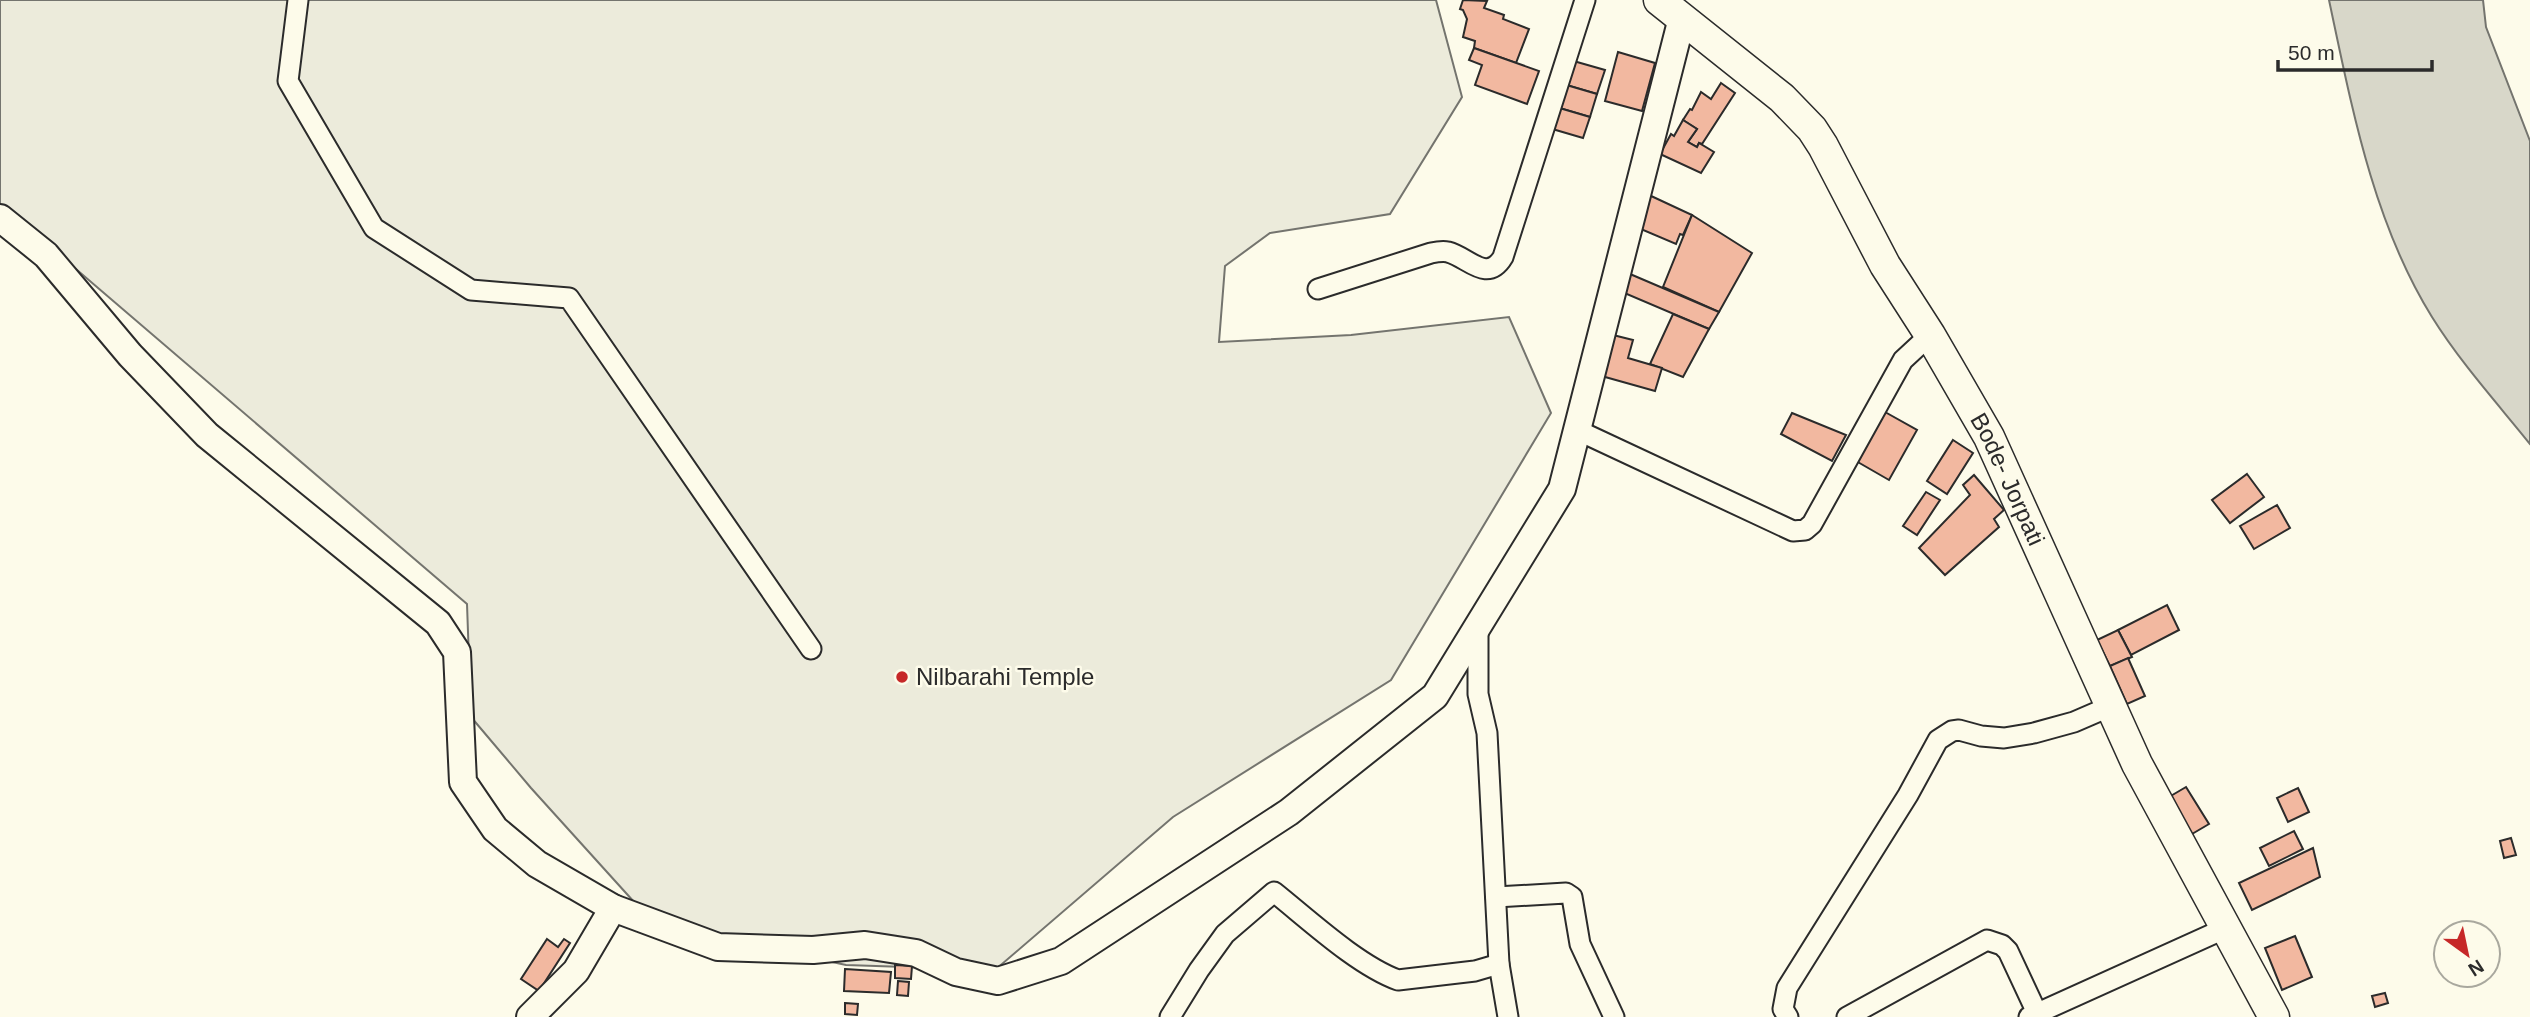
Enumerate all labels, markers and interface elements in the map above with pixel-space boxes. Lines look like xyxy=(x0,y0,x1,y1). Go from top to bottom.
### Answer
scale bar xyxy=(2278,28,2432,72)
text: 50 m xyxy=(2288,41,2335,64)
street label: Bode- Jorpati xyxy=(1965,408,2050,549)
place label: Nilbarahi Temple xyxy=(916,663,1094,690)
marker: Nilbarahi Temple xyxy=(894,669,910,685)
north arrow xyxy=(2432,919,2502,989)
text: N xyxy=(2465,955,2487,980)

